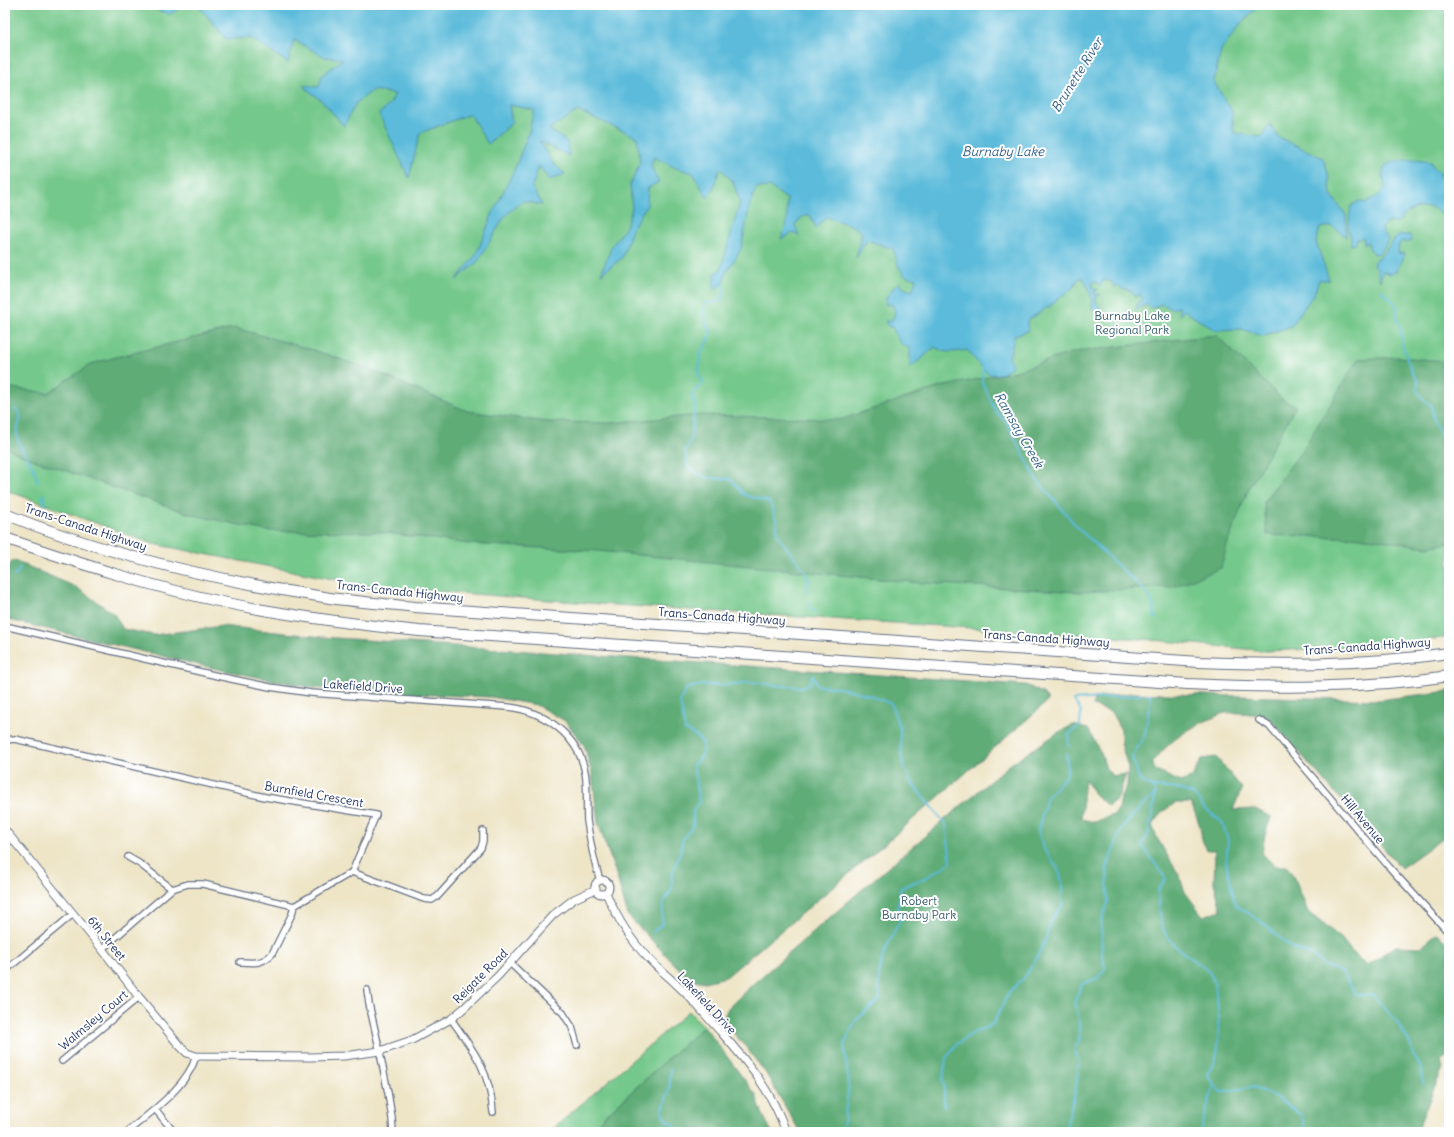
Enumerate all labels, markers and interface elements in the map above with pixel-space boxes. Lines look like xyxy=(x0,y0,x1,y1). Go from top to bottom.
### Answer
water label: Brunette River xyxy=(1047,33,1107,115)
water label: Burnaby Lake xyxy=(962,143,1045,160)
park label: Burnaby Lake Regional Park xyxy=(1094,308,1170,337)
water label: Ramsay Creek xyxy=(990,389,1048,472)
street label: Trans-Canada Highway xyxy=(23,500,149,554)
street label: Trans-Canada Highway xyxy=(336,577,464,605)
street label: Trans-Canada Highway xyxy=(658,604,786,628)
street label: Trans-Canada Highway xyxy=(982,626,1110,650)
street label: Trans-Canada Highway xyxy=(1303,634,1431,658)
street label: Lakefield Drive xyxy=(323,676,403,696)
street label: Burnfield Crescent xyxy=(264,778,364,810)
street label: Hill Avenue xyxy=(1338,791,1388,847)
park label: Robert Burnaby Park xyxy=(882,893,956,922)
street label: 6th Street xyxy=(85,913,129,963)
street label: Reigate Road xyxy=(449,945,511,1007)
street label: Lakefield Drive xyxy=(674,969,740,1037)
street label: Walmsley Court xyxy=(55,987,131,1053)

